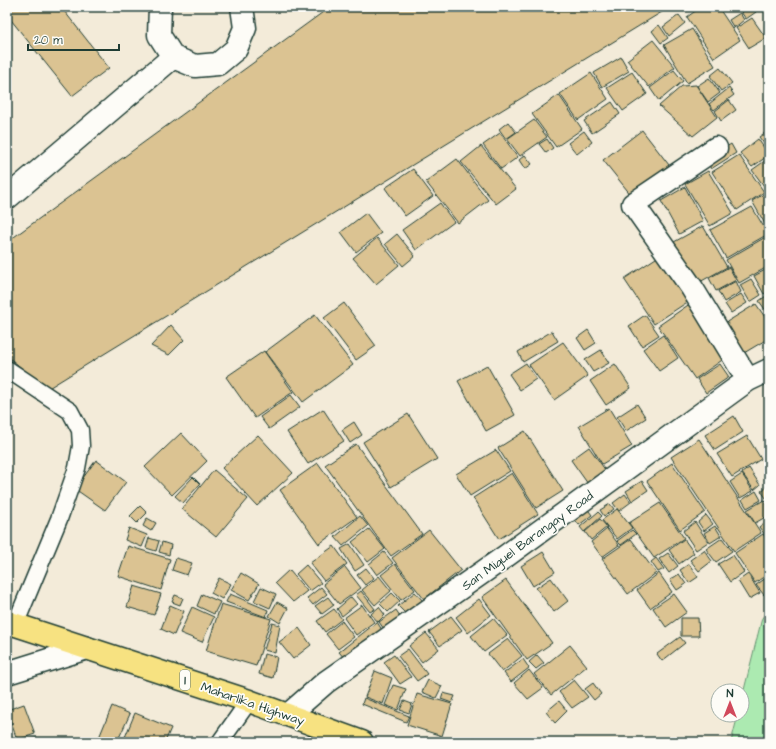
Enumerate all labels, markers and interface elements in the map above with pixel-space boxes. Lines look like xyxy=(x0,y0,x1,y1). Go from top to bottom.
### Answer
scale bar xyxy=(28,26,119,52)
text: 20 m xyxy=(34,32,63,49)
street label: San Miguel Barangay Road xyxy=(458,487,598,596)
road number: 1 xyxy=(180,670,190,690)
street label: Maharlika Highway xyxy=(198,678,307,731)
north arrow xyxy=(710,683,750,723)
text: N xyxy=(727,686,734,701)

